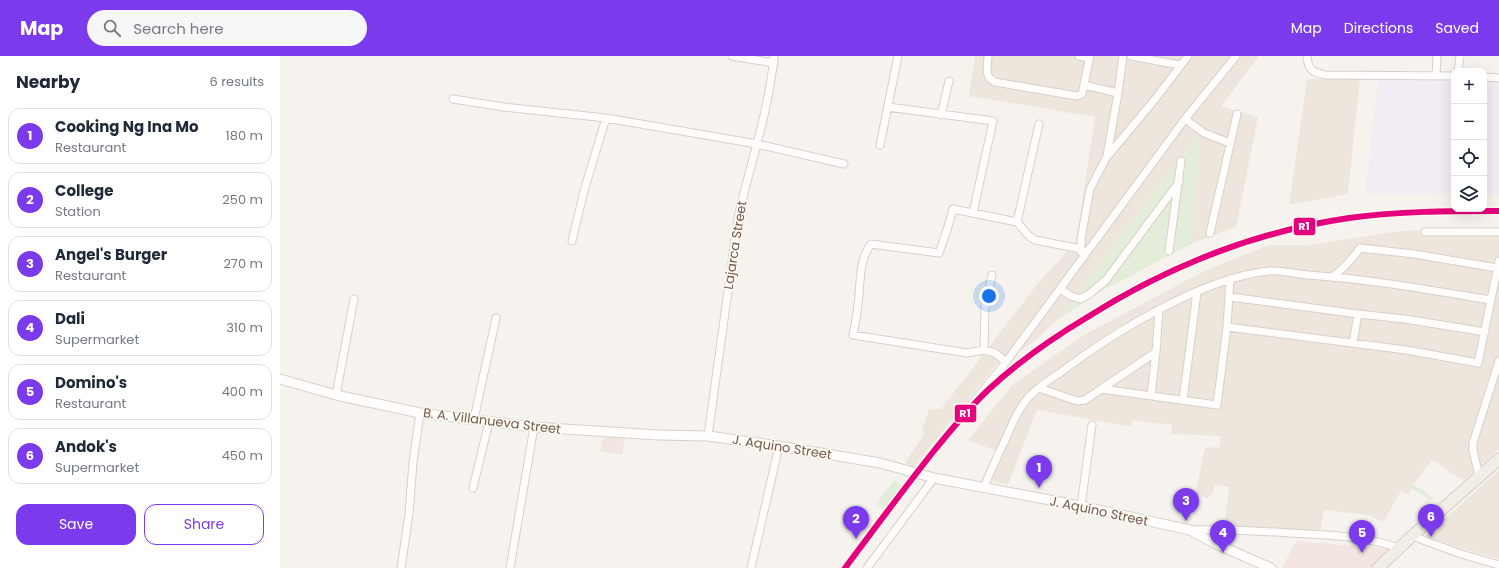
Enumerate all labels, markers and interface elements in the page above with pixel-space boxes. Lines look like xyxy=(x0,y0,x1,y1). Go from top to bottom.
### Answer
search box xyxy=(87,10,367,46)
text: Map xyxy=(20,15,63,42)
icon: search xyxy=(101,17,123,39)
text: Search here xyxy=(133,18,224,39)
text: Map xyxy=(1291,18,1322,38)
text: Directions xyxy=(1344,18,1413,38)
text: Saved xyxy=(1435,18,1479,38)
map controls xyxy=(1451,68,1487,212)
button: + xyxy=(1451,68,1487,104)
text: Nearby xyxy=(16,70,80,94)
text: 6 results xyxy=(210,72,264,91)
button: − xyxy=(1451,104,1487,140)
text: Cooking Ng Ina Mo xyxy=(55,116,199,137)
text: 1 xyxy=(28,126,32,145)
text: 180 m xyxy=(226,126,263,145)
text: Restaurant xyxy=(55,138,126,157)
button: locate xyxy=(1451,140,1487,176)
button: layers xyxy=(1451,176,1487,212)
text: College xyxy=(55,180,114,201)
text: 2 xyxy=(26,190,34,209)
text: 250 m xyxy=(222,190,263,209)
street label: Lajarca Street xyxy=(719,199,751,291)
text: Station xyxy=(55,202,101,221)
line badge: R1 xyxy=(1293,217,1316,236)
text: R1 xyxy=(1298,218,1310,234)
text: Angel's Burger xyxy=(55,244,167,265)
text: 3 xyxy=(26,254,34,273)
text: 270 m xyxy=(223,254,263,273)
text: Restaurant xyxy=(55,266,126,285)
your location xyxy=(979,286,999,306)
text: Dali xyxy=(55,308,85,329)
text: 4 xyxy=(26,318,34,337)
text: 310 m xyxy=(226,318,263,337)
text: Supermarket xyxy=(55,330,139,349)
text: Domino's xyxy=(55,372,127,393)
text: 5 xyxy=(26,382,34,401)
text: 400 m xyxy=(222,382,263,401)
text: Restaurant xyxy=(55,394,126,413)
street label: B. A. Villanueva Street xyxy=(422,403,562,439)
line badge: R1 xyxy=(954,404,977,423)
text: R1 xyxy=(959,405,971,421)
street label: J. Aquino Street xyxy=(731,430,833,464)
text: Andok's xyxy=(55,436,117,457)
text: 6 xyxy=(26,446,34,465)
text: 450 m xyxy=(222,446,263,465)
pin: 1 xyxy=(1026,455,1052,488)
text: Supermarket xyxy=(55,458,139,477)
pin: 3 xyxy=(1173,488,1199,521)
street label: J. Aquino Street xyxy=(1048,491,1150,531)
button: Save xyxy=(16,504,136,545)
button: Share xyxy=(144,504,264,545)
pin: 6 xyxy=(1418,504,1444,537)
pin: 2 xyxy=(843,506,869,539)
pin: 4 xyxy=(1210,520,1236,553)
pin: 5 xyxy=(1349,520,1375,553)

